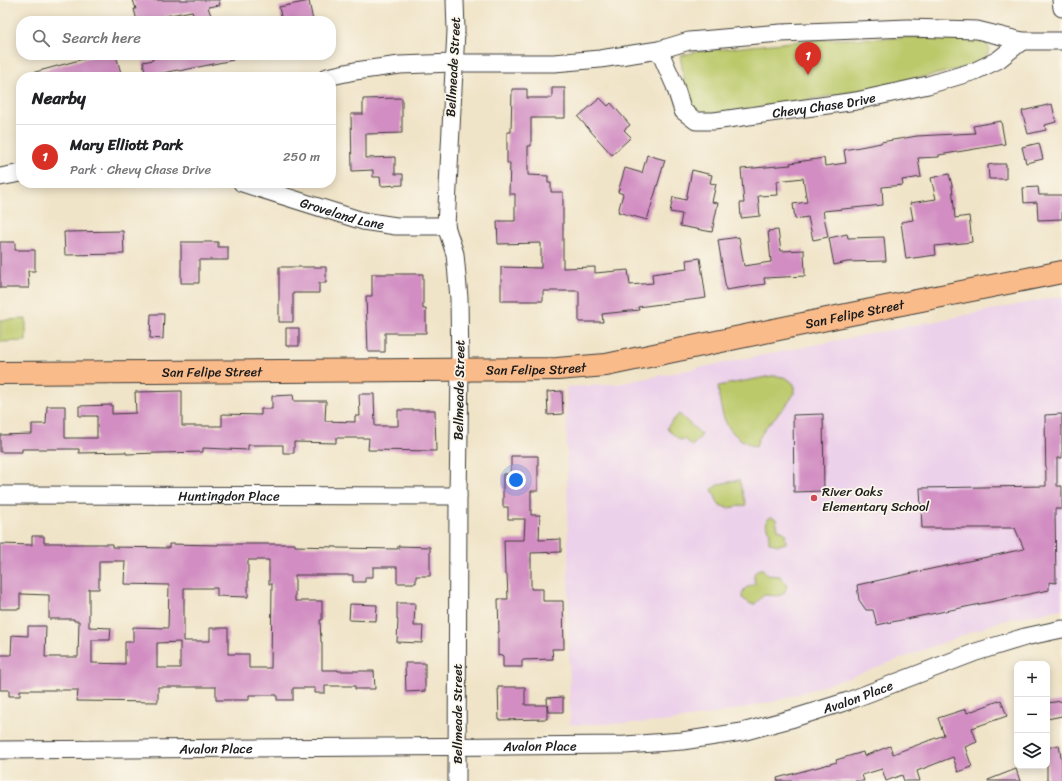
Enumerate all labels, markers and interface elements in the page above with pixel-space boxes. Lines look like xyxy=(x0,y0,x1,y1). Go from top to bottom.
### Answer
search box xyxy=(16,16,336,60)
street label: Bellmeade Street xyxy=(439,16,467,118)
text: Search here xyxy=(62,25,141,51)
icon: search xyxy=(30,27,52,49)
pin: 1 xyxy=(795,42,821,75)
text: Nearby xyxy=(32,83,86,113)
street label: Chevy Chase Drive xyxy=(771,85,878,124)
text: Mary Elliott Park xyxy=(70,132,183,158)
text: 1 xyxy=(42,145,48,168)
text: 250 m xyxy=(283,145,320,168)
text: Park · Chevy Chase Drive xyxy=(70,158,211,181)
street label: Groveland Lane xyxy=(297,191,386,236)
street label: San Felipe Street xyxy=(803,292,907,335)
street label: Bellmeade Street xyxy=(447,339,471,440)
street label: San Felipe Street xyxy=(486,355,588,381)
street label: San Felipe Street xyxy=(162,360,263,383)
your location xyxy=(506,470,526,490)
place label: River Oaks Elementary School xyxy=(822,480,930,518)
street label: Huntingdon Place xyxy=(178,484,280,507)
marker: River Oaks Elementary School xyxy=(809,493,819,503)
map controls xyxy=(1014,661,1050,769)
button: + xyxy=(1014,661,1050,697)
street label: Bellmeade Street xyxy=(446,664,469,764)
street label: Avalon Place xyxy=(819,673,897,720)
button: − xyxy=(1014,697,1050,733)
button: layers xyxy=(1014,733,1050,769)
street label: Avalon Place xyxy=(502,734,577,757)
street label: Avalon Place xyxy=(178,736,253,760)

